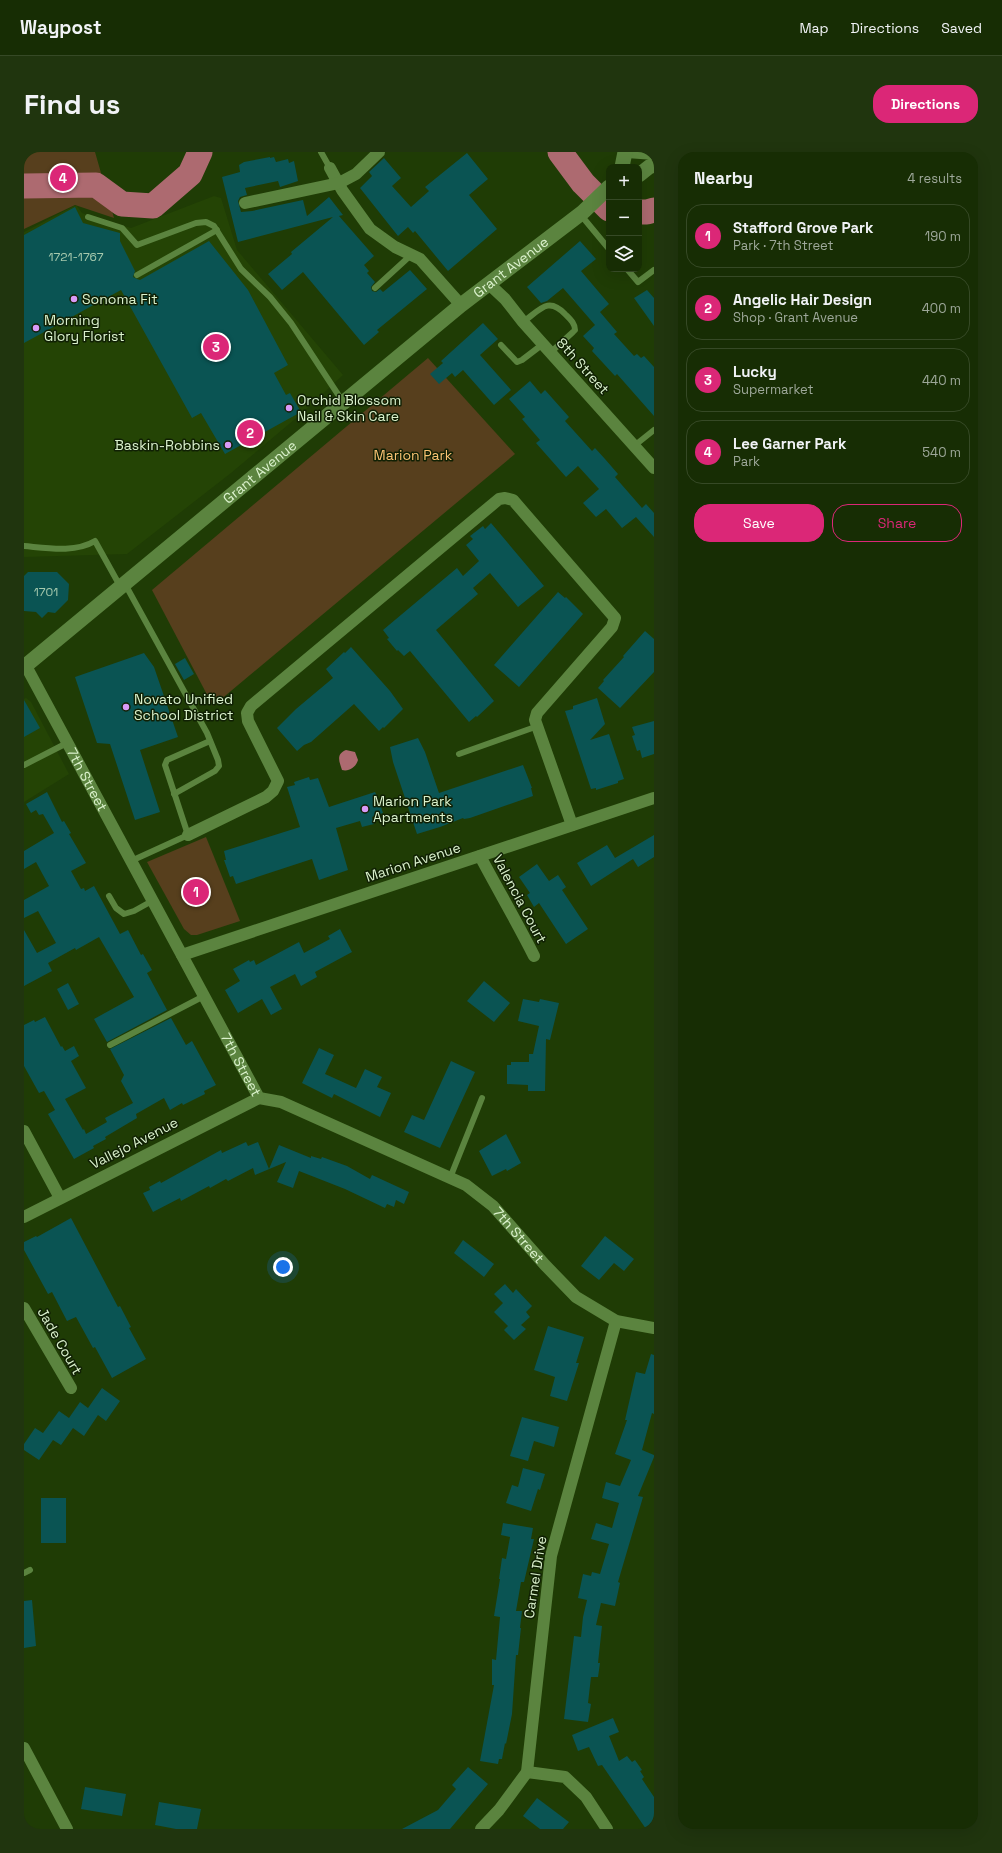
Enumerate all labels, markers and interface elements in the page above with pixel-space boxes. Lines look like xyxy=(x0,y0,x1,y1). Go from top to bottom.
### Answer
text: Waypost xyxy=(20,15,102,40)
text: Map xyxy=(799,19,829,37)
text: Directions xyxy=(851,19,919,37)
text: Saved xyxy=(941,19,982,37)
button: Directions xyxy=(873,85,978,123)
text: Find us xyxy=(24,86,121,122)
pin: 4 xyxy=(50,163,76,193)
map controls xyxy=(606,164,642,272)
button: + xyxy=(606,164,642,200)
text: Nearby xyxy=(694,167,753,189)
text: 4 results xyxy=(907,170,962,187)
button: − xyxy=(606,200,642,236)
text: Stafford Grove Park xyxy=(733,218,874,237)
text: 1 xyxy=(705,228,711,245)
text: 190 m xyxy=(925,228,961,245)
street label: Grant Avenue xyxy=(469,233,552,302)
button: layers xyxy=(606,236,642,272)
text: Park · 7th Street xyxy=(733,237,834,254)
house number: 1721-1767 xyxy=(48,249,104,265)
place label: Sonoma Fit xyxy=(82,290,158,308)
text: Angelic Hair Design xyxy=(733,290,872,309)
marker: Sonoma Fit xyxy=(69,294,79,304)
text: 2 xyxy=(704,300,712,317)
text: 400 m xyxy=(922,300,961,317)
text: Shop · Grant Avenue xyxy=(733,309,858,326)
place label: Morning Glory Florist xyxy=(44,311,125,345)
marker: Morning Glory Florist xyxy=(31,323,41,333)
pin: 3 xyxy=(203,332,229,362)
street label: 8th Street xyxy=(553,334,613,398)
text: Lucky xyxy=(733,362,777,381)
text: 3 xyxy=(704,372,712,389)
text: 440 m xyxy=(922,372,961,389)
text: Supermarket xyxy=(733,381,814,398)
place label: Orchid Blossom Nail & Skin Care xyxy=(297,391,401,425)
marker: Orchid Blossom Nail & Skin Care xyxy=(284,403,294,413)
pin: 2 xyxy=(237,418,263,448)
text: Lee Garner Park xyxy=(733,434,846,453)
place label: Baskin-Robbins xyxy=(115,436,220,454)
street label: Grant Avenue xyxy=(219,436,300,507)
marker: Baskin-Robbins xyxy=(223,440,233,450)
text: 4 xyxy=(704,444,712,461)
text: 540 m xyxy=(922,444,961,461)
park label: Marion Park xyxy=(374,446,453,464)
text: Park xyxy=(733,453,760,470)
button: Save xyxy=(694,504,824,542)
button: Share xyxy=(832,504,962,542)
house number: 1701 xyxy=(34,584,58,600)
place label: Novato Unified School District xyxy=(134,690,233,724)
marker: Novato Unified School District xyxy=(121,702,131,712)
street label: 7th Street xyxy=(63,745,112,814)
place label: Marion Park Apartments xyxy=(373,792,453,826)
marker: Marion Park Apartments xyxy=(360,804,370,814)
street label: Marion Avenue xyxy=(363,838,463,886)
street label: Valencia Court xyxy=(489,852,551,946)
pin: 1 xyxy=(183,877,209,907)
street label: 7th Street xyxy=(217,1030,265,1100)
street label: Vallejo Avenue xyxy=(87,1113,181,1173)
street label: 7th Street xyxy=(489,1203,548,1267)
your location xyxy=(273,1257,293,1277)
street label: Jade Court xyxy=(34,1304,86,1378)
street label: Carmel Drive xyxy=(520,1534,550,1620)

